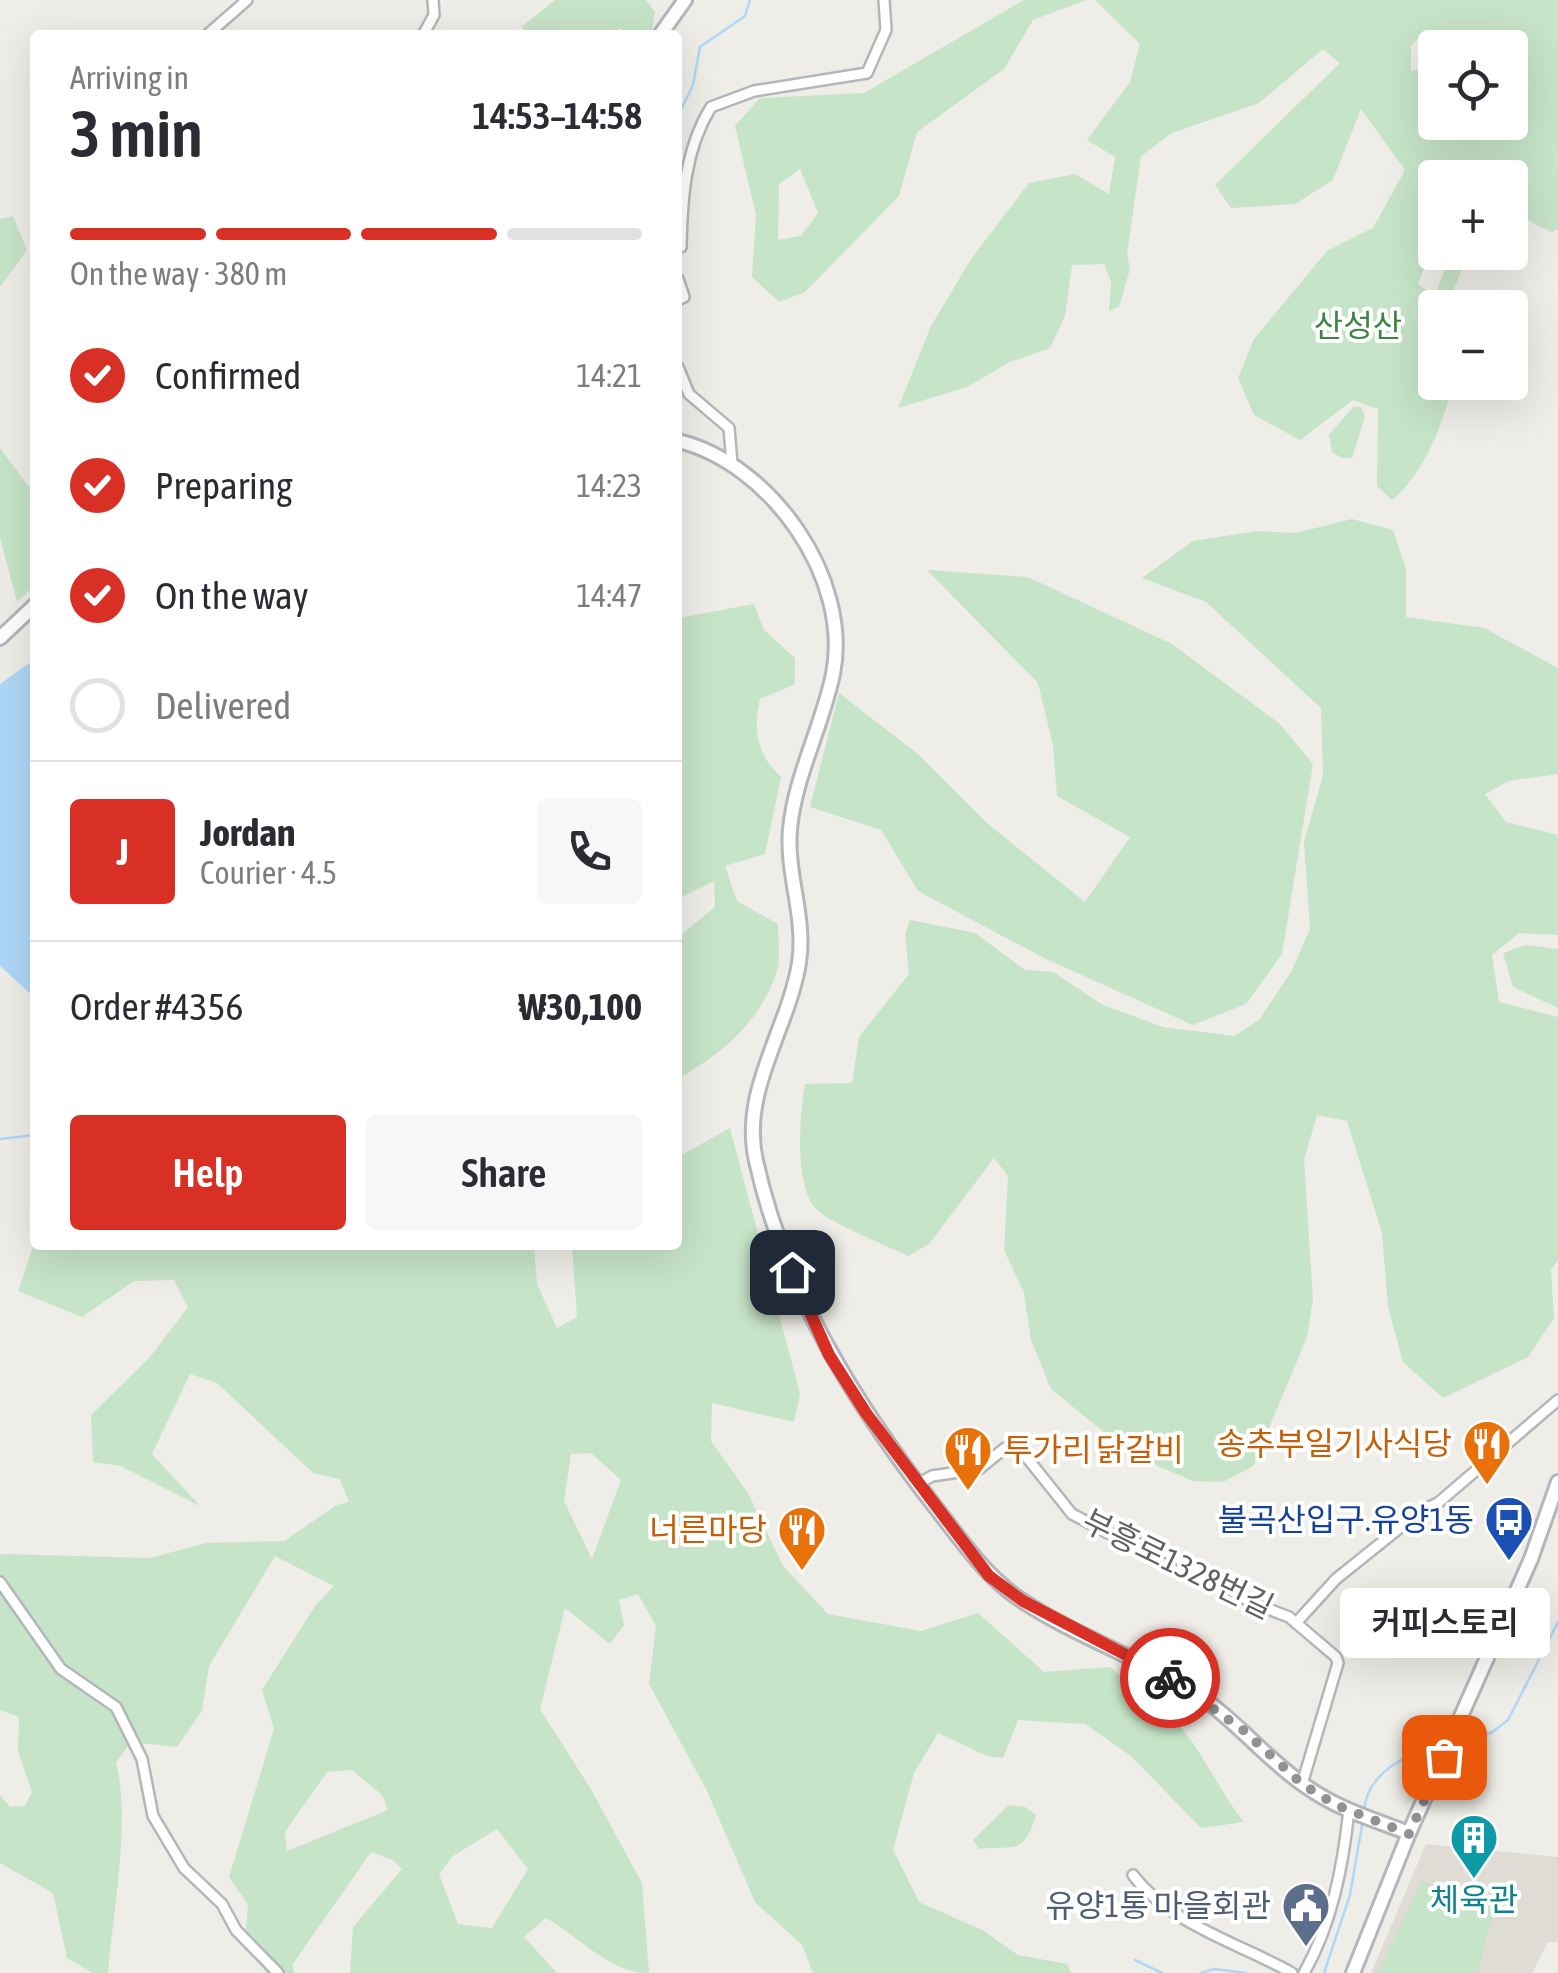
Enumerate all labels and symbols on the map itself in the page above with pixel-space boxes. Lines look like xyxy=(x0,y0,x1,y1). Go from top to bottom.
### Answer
park label: 산성산 xyxy=(1314,307,1402,344)
pin xyxy=(750,1230,835,1315)
restaurant icon: 송추부일기사식당 xyxy=(1461,1418,1513,1486)
restaurant icon: 투가리 닭갈비 xyxy=(942,1424,994,1492)
place label: 송추부일기사식당 xyxy=(1216,1425,1452,1462)
place label: 투가리 닭갈비 xyxy=(1003,1431,1184,1468)
bus stop icon: 불곡산입구.유양1동 xyxy=(1483,1494,1535,1562)
street label: 부흥로1328번길 xyxy=(1077,1501,1280,1626)
place label: 불곡산입구.유양1동 xyxy=(1218,1501,1474,1538)
restaurant icon: 너른마당 xyxy=(776,1504,828,1572)
place label: 너른마당 xyxy=(649,1511,767,1548)
callout: 커피스토리 xyxy=(1339,1587,1549,1657)
courier xyxy=(1120,1628,1220,1728)
pin xyxy=(1402,1715,1487,1800)
building icon: 체육관 xyxy=(1448,1812,1500,1880)
public building icon: 유양1통 마을회관 xyxy=(1280,1880,1332,1948)
place label: 체육관 xyxy=(1430,1881,1518,1918)
place label: 유양1통 마을회관 xyxy=(1045,1887,1271,1924)

